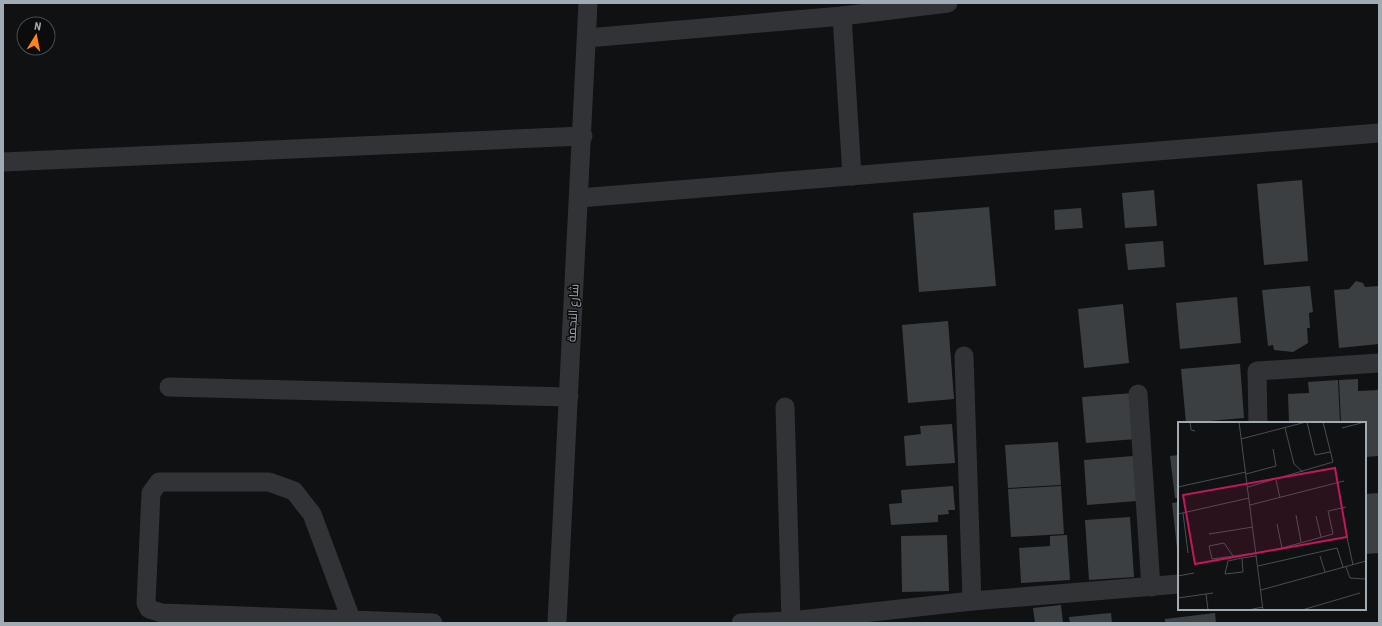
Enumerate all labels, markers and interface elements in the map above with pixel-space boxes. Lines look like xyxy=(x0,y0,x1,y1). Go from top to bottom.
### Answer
north arrow xyxy=(16,16,56,56)
text: N xyxy=(33,20,42,34)
street label: شارع النجمة xyxy=(564,283,583,343)
inset map xyxy=(1178,422,1366,610)

